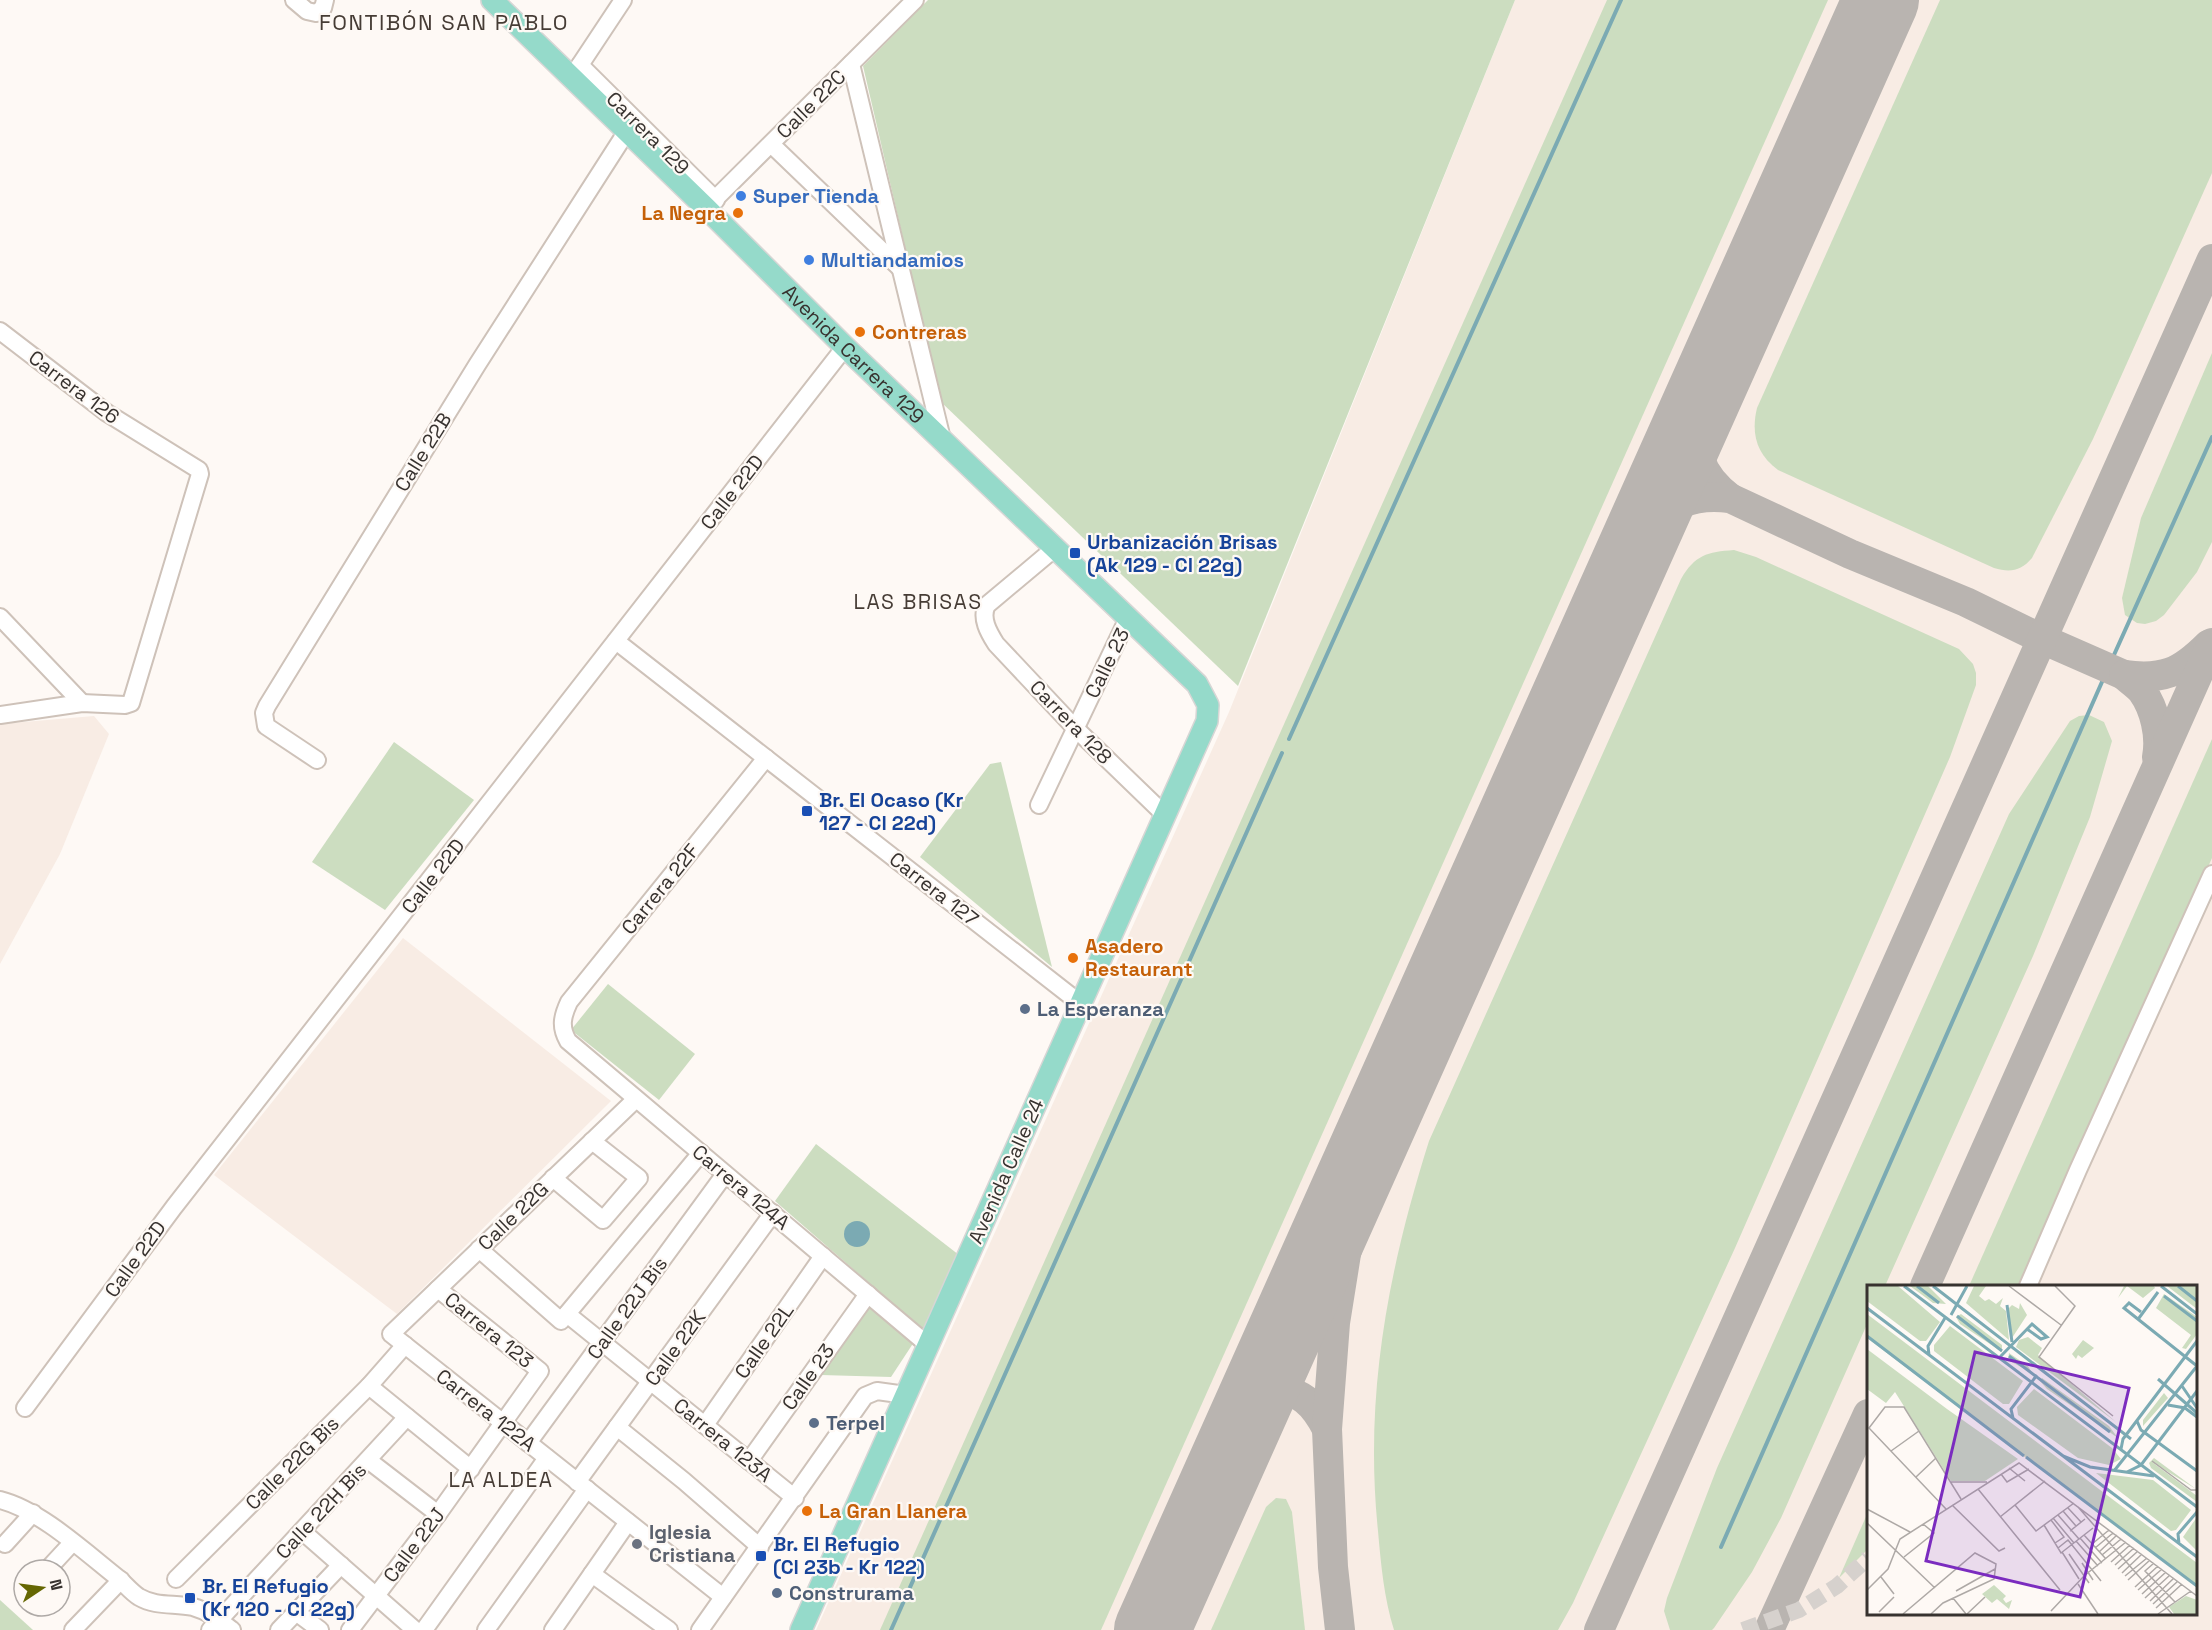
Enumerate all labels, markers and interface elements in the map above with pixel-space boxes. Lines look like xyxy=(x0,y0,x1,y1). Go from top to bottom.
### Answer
district label: FONTIBÓN SAN PABLO xyxy=(319,8,569,36)
street label: Calle 22C xyxy=(771,64,851,144)
street label: Carrera 129 xyxy=(601,86,695,180)
place label: Super Tienda xyxy=(753,183,880,209)
marker: Super Tienda xyxy=(734,189,748,203)
place label: La Negra xyxy=(642,200,726,226)
marker: La Negra xyxy=(731,206,745,220)
place label: Multiandamios xyxy=(821,247,964,273)
marker: Multiandamios xyxy=(802,253,816,267)
street label: Avenida Carrera 129 xyxy=(777,279,930,429)
place label: Contreras xyxy=(872,319,967,345)
marker: Contreras xyxy=(853,325,867,339)
street label: Carrera 126 xyxy=(23,344,125,430)
street label: Calle 22B xyxy=(389,408,457,496)
street label: Calle 22D xyxy=(695,449,769,535)
place label: Urbanización Brisas (Ak 129 - Cl 22g) xyxy=(1087,529,1278,578)
marker: Urbanización Brisas (Ak 129 - Cl 22g) xyxy=(1068,546,1082,560)
district label: LAS BRISAS xyxy=(853,588,983,615)
street label: Calle 23 xyxy=(1079,624,1135,702)
street label: Carrera 128 xyxy=(1024,674,1118,770)
place label: Br. El Ocaso (Kr 127 - Cl 22d) xyxy=(819,787,964,836)
marker: Br. El Ocaso (Kr 127 - Cl 22d) xyxy=(800,804,814,818)
street label: Calle 22D xyxy=(396,833,470,919)
street label: Carrera 22F xyxy=(615,838,705,940)
street label: Carrera 127 xyxy=(884,846,984,932)
place label: Asadero Restaurant xyxy=(1085,933,1193,982)
marker: Asadero Restaurant xyxy=(1066,951,1080,965)
place label: La Esperanza xyxy=(1037,996,1164,1022)
marker: La Esperanza xyxy=(1018,1002,1032,1016)
street label: Avenida Calle 24 xyxy=(962,1094,1050,1248)
street label: Carrera 124A xyxy=(687,1139,795,1236)
street label: Calle 22G xyxy=(472,1176,554,1256)
street label: Calle 22D xyxy=(98,1216,172,1302)
street label: Calle 22J Bis xyxy=(581,1251,673,1365)
inset map xyxy=(1867,1285,2197,1615)
street label: Carrera 123 xyxy=(439,1286,539,1374)
street label: Calle 22L xyxy=(729,1298,799,1384)
street label: Calle 22K xyxy=(639,1305,711,1391)
street label: Calle 23 xyxy=(776,1339,840,1415)
street label: Carrera 122A xyxy=(431,1363,542,1457)
street label: Carrera 123A xyxy=(668,1392,778,1488)
place label: Terpel xyxy=(826,1410,885,1436)
street label: Calle 22G Bis xyxy=(240,1411,344,1515)
marker: Terpel xyxy=(807,1416,821,1430)
street label: Calle 22H Bis xyxy=(270,1457,372,1565)
district label: LA ALDEA xyxy=(448,1466,554,1493)
place label: La Gran Llanera xyxy=(819,1498,968,1524)
street label: Calle 22J xyxy=(377,1502,451,1588)
marker: La Gran Llanera xyxy=(800,1504,814,1518)
place label: Iglesia Cristiana xyxy=(649,1519,736,1568)
place label: Br. El Refugio (Cl 23b - Kr 122) xyxy=(773,1531,925,1580)
marker: Iglesia Cristiana xyxy=(630,1537,644,1551)
marker: Br. El Refugio (Cl 23b - Kr 122) xyxy=(754,1549,768,1563)
north arrow xyxy=(12,1558,72,1618)
place label: Br. El Refugio (Kr 120 - Cl 22g) xyxy=(202,1573,355,1622)
text: N xyxy=(45,1577,68,1592)
place label: Construrama xyxy=(789,1580,914,1606)
marker: Construrama xyxy=(770,1586,784,1600)
marker: Br. El Refugio (Kr 120 - Cl 22g) xyxy=(183,1591,197,1605)

